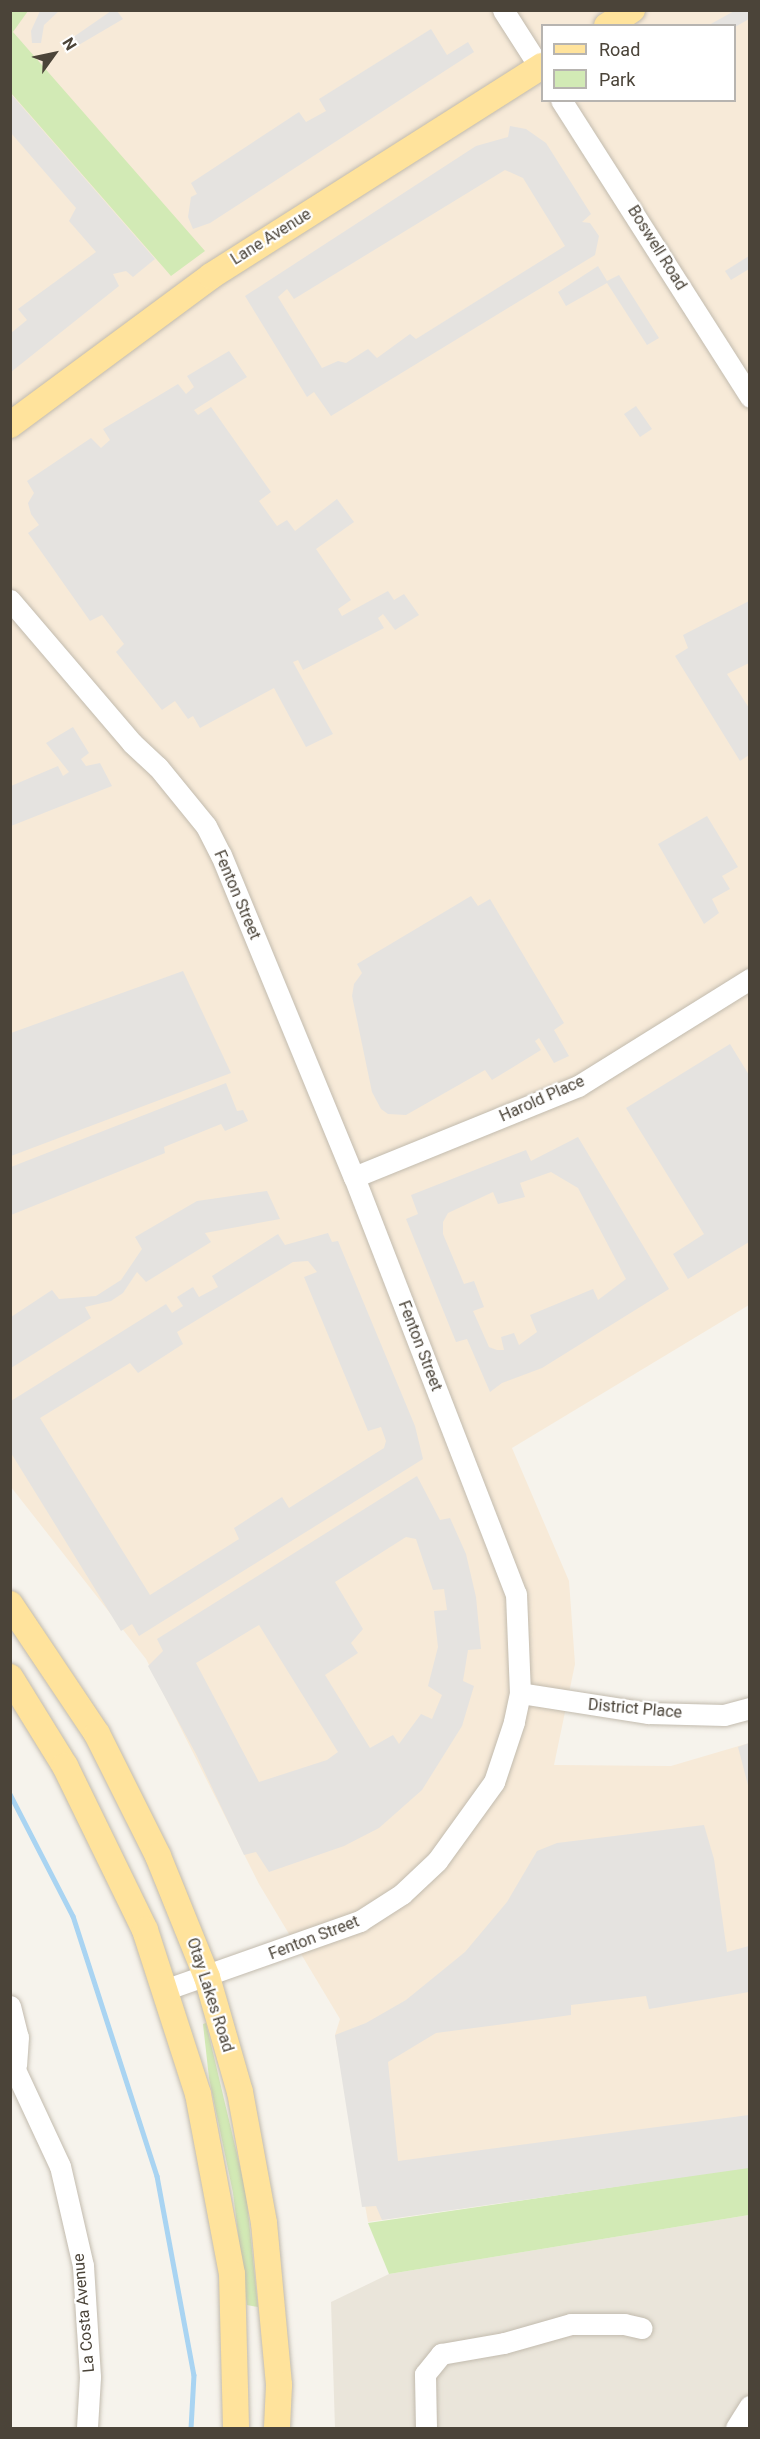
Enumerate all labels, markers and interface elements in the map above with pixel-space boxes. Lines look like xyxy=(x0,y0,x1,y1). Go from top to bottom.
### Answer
north arrow xyxy=(24,24,84,84)
legend xyxy=(541,24,736,102)
text: N xyxy=(58,34,81,54)
text: Road xyxy=(599,39,640,60)
text: Park xyxy=(599,69,635,90)
street label: Boswell Road xyxy=(623,202,691,294)
street label: Lane Avenue xyxy=(227,205,315,269)
street label: Fenton Street xyxy=(210,847,264,943)
street label: Harold Place xyxy=(497,1072,587,1126)
street label: Fenton Street xyxy=(394,1298,446,1394)
street label: District Place xyxy=(587,1695,683,1723)
street label: Fenton Street xyxy=(266,1912,362,1964)
street label: Otay Lakes Road xyxy=(182,1935,238,2055)
street label: La Costa Avenue xyxy=(69,2253,99,2373)

